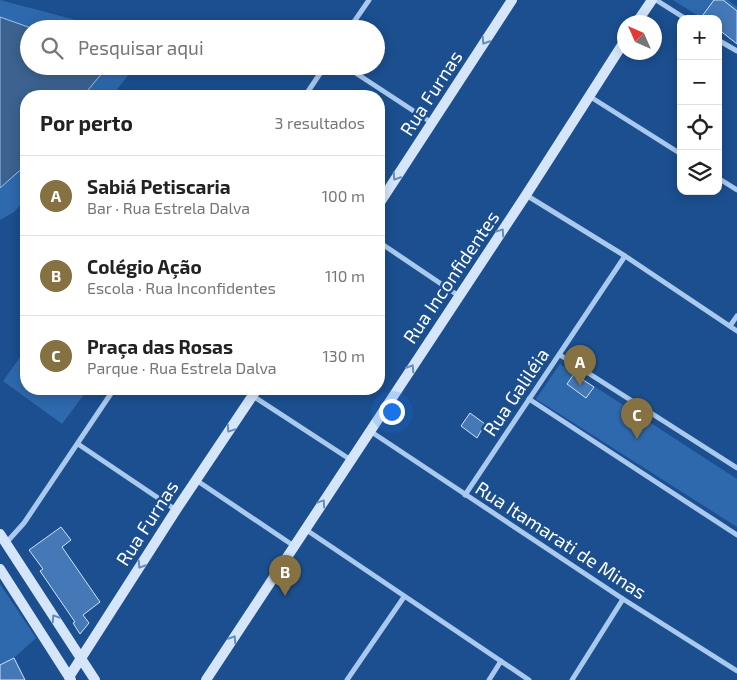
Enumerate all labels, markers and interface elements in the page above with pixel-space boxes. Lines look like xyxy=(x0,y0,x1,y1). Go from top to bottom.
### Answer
north arrow xyxy=(617,15,662,60)
map controls xyxy=(677,15,722,195)
button: + xyxy=(677,15,722,60)
search box xyxy=(20,20,385,75)
icon: search xyxy=(38,34,66,62)
one-way arrow xyxy=(482,35,491,45)
text: Pesquisar aqui xyxy=(78,36,204,59)
street label: Rua Furnas xyxy=(395,46,467,140)
button: − xyxy=(677,60,722,105)
button: locate xyxy=(677,105,722,150)
text: Por perto xyxy=(40,110,133,135)
text: 3 resultados xyxy=(275,113,365,132)
button: layers xyxy=(677,150,722,195)
one-way arrow xyxy=(393,172,403,181)
text: Sabiá Petiscaria xyxy=(87,175,231,198)
text: A xyxy=(51,186,61,205)
text: 100 m xyxy=(322,186,365,205)
text: Bar · Rua Estrela Dalva xyxy=(87,198,250,217)
street label: Rua Inconfidentes xyxy=(398,206,503,347)
one-way arrow xyxy=(495,229,504,238)
text: Colégio Ação xyxy=(87,255,202,278)
text: B xyxy=(51,266,61,285)
text: 110 m xyxy=(325,266,365,285)
text: Escola · Rua Inconfidentes xyxy=(87,278,276,297)
text: Praça das Rosas xyxy=(87,335,233,358)
street label: Rua Galiléia xyxy=(478,343,553,440)
pin: A xyxy=(564,345,596,386)
text: C xyxy=(51,346,61,365)
text: 130 m xyxy=(323,346,365,365)
text: Parque · Rua Estrela Dalva xyxy=(87,358,277,377)
one-way arrow xyxy=(405,364,415,373)
pin: C xyxy=(621,398,653,439)
your location xyxy=(379,399,405,425)
one-way arrow xyxy=(227,424,236,433)
street label: Rua Furnas xyxy=(111,476,183,570)
street label: Rua Itamarati de Minas xyxy=(472,476,651,603)
one-way arrow xyxy=(316,500,325,509)
pin: B xyxy=(269,555,301,596)
one-way arrow xyxy=(137,559,147,568)
one-way arrow xyxy=(52,614,61,623)
one-way arrow xyxy=(226,636,236,645)

